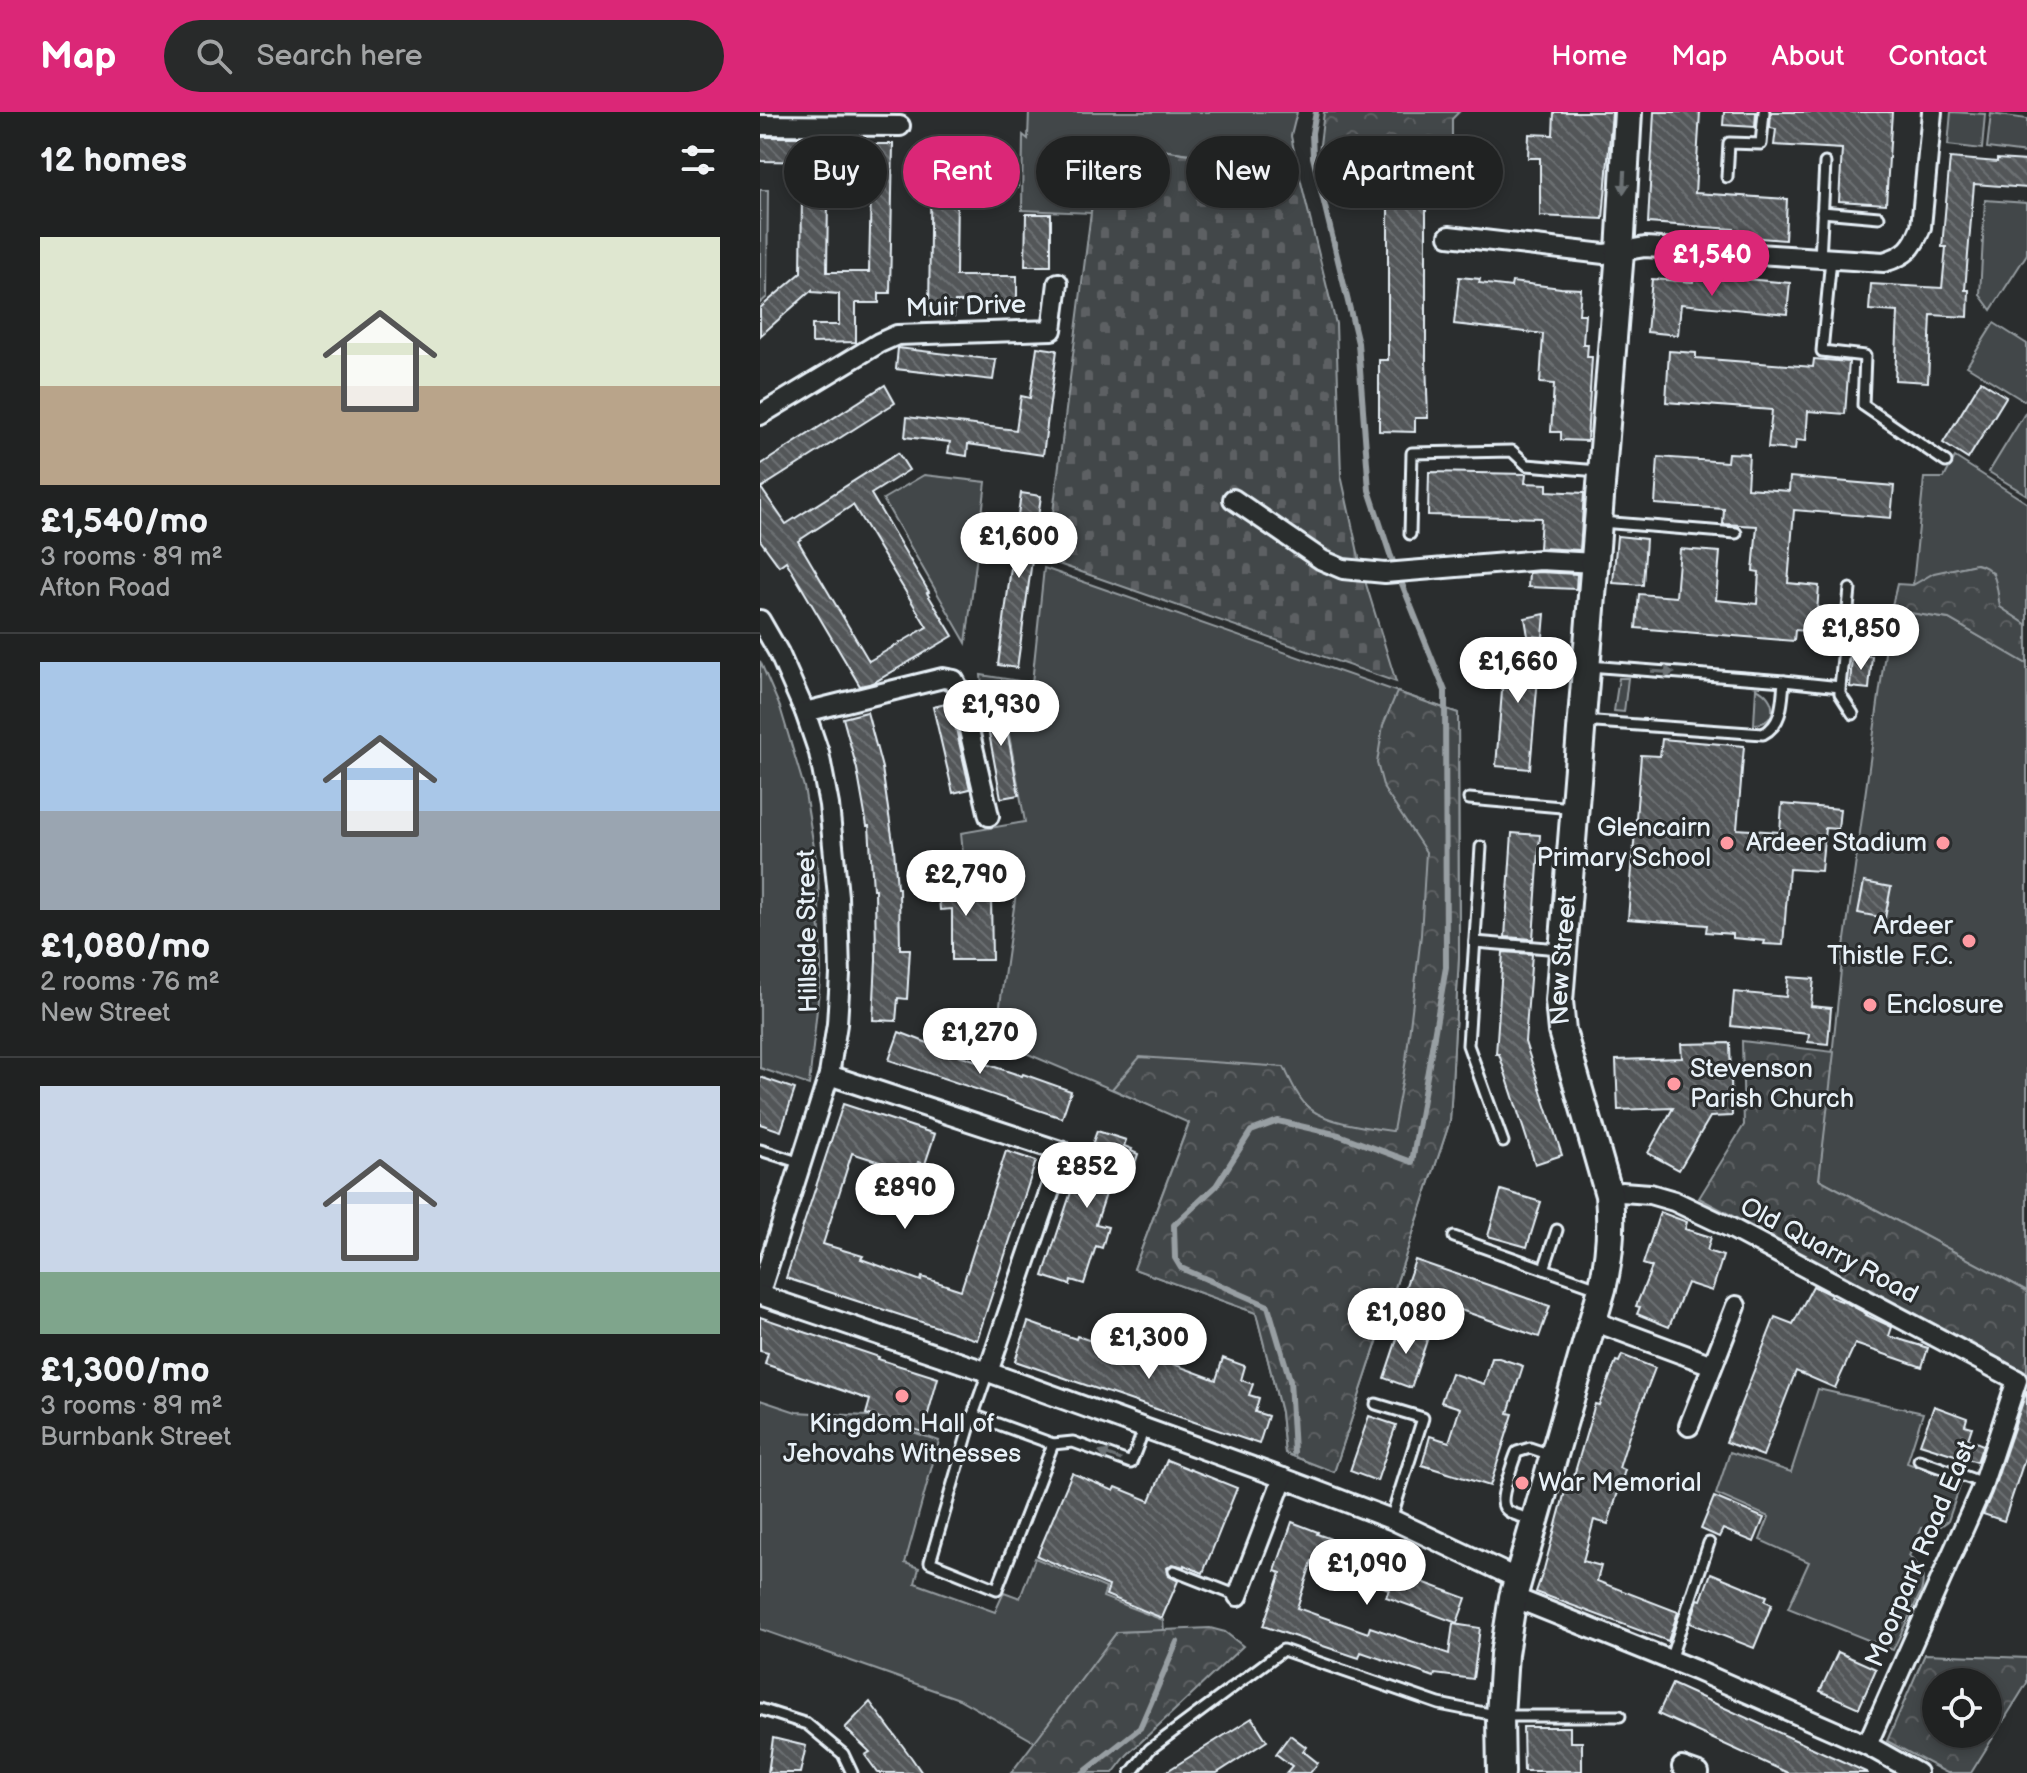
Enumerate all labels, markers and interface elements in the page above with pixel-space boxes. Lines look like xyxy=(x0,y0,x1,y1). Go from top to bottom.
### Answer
search box xyxy=(164,20,724,92)
text: Map xyxy=(40,34,116,79)
icon: search xyxy=(192,34,236,78)
text: Search here xyxy=(256,38,423,74)
text: Home xyxy=(1551,40,1627,73)
text: Map xyxy=(1671,40,1728,73)
text: About xyxy=(1772,40,1844,73)
text: Contact xyxy=(1888,40,1987,73)
chip: Buy xyxy=(784,136,887,208)
chip: Rent xyxy=(903,136,1020,208)
chip: Filters xyxy=(1036,136,1170,208)
chip: New xyxy=(1186,136,1299,208)
chip: Apartment xyxy=(1315,136,1503,208)
icon: filters xyxy=(676,138,720,182)
text: 12 homes xyxy=(40,140,187,181)
one-way arrow xyxy=(1617,170,1630,195)
pin: £1,540 xyxy=(1647,230,1777,298)
text: £1,540 xyxy=(1672,240,1752,271)
icon: home xyxy=(308,289,452,433)
street label: Muir Drive xyxy=(905,289,1027,325)
text: £1,540/mo xyxy=(40,501,208,542)
pin: £1,600 xyxy=(954,512,1084,580)
text: £1,600 xyxy=(978,522,1060,553)
text: 3 rooms · 89 m² xyxy=(40,542,223,573)
text: Afton Road xyxy=(40,573,170,604)
pin: £1,850 xyxy=(1796,604,1926,672)
text: £1,850 xyxy=(1821,614,1901,645)
pin: £1,660 xyxy=(1453,637,1583,705)
text: £1,660 xyxy=(1478,647,1558,678)
one-way arrow xyxy=(1651,666,1676,679)
pin: £1,930 xyxy=(936,680,1066,748)
text: £1,930 xyxy=(961,690,1041,721)
icon: home xyxy=(308,714,452,858)
place label: Glencairn Primary School xyxy=(1536,813,1711,874)
place label: Ardeer Stadium xyxy=(1746,828,1927,859)
marker: Glencairn Primary School xyxy=(1718,834,1736,852)
marker: Ardeer Stadium xyxy=(1934,834,1952,852)
street label: Hillside Street xyxy=(791,849,825,1013)
pin: £2,790 xyxy=(901,850,1031,918)
text: £2,790 xyxy=(924,860,1008,891)
street label: New Street xyxy=(1543,894,1583,1027)
place label: Ardeer Thistle F.C. xyxy=(1827,911,1954,972)
text: £1,080/mo xyxy=(40,926,210,967)
marker: Ardeer Thistle F.C. xyxy=(1960,932,1978,950)
text: 2 rooms · 76 m² xyxy=(40,967,220,998)
place label: Enclosure xyxy=(1886,990,2004,1021)
marker: Enclosure xyxy=(1861,996,1879,1014)
text: New Street xyxy=(40,998,170,1029)
pin: £1,270 xyxy=(915,1008,1045,1076)
text: £1,270 xyxy=(941,1018,1019,1049)
place label: Stevenson Parish Church xyxy=(1690,1054,1854,1115)
marker: Stevenson Parish Church xyxy=(1665,1075,1683,1093)
icon: home xyxy=(308,1138,452,1282)
pin: £852 xyxy=(1040,1142,1134,1210)
text: £852 xyxy=(1056,1152,1118,1183)
pin: £890 xyxy=(858,1163,952,1231)
text: £890 xyxy=(873,1173,937,1204)
street label: Old Quarry Road xyxy=(1735,1191,1923,1311)
pin: £1,080 xyxy=(1341,1288,1471,1356)
text: £1,080 xyxy=(1366,1298,1446,1329)
pin: £1,300 xyxy=(1084,1313,1214,1381)
text: £1,300 xyxy=(1109,1323,1189,1354)
text: £1,300/mo xyxy=(40,1350,210,1391)
marker: Kingdom Hall of Jehovahs Witnesses xyxy=(893,1387,911,1405)
text: 3 rooms · 89 m² xyxy=(40,1391,223,1422)
place label: Kingdom Hall of Jehovahs Witnesses xyxy=(783,1409,1021,1470)
text: Burnbank Street xyxy=(40,1422,231,1453)
street label: Moorpark Road East xyxy=(1859,1436,1983,1672)
one-way arrow xyxy=(1098,1449,1122,1462)
place label: War Memorial xyxy=(1538,1468,1701,1499)
marker: War Memorial xyxy=(1513,1474,1531,1492)
pin: £1,090 xyxy=(1302,1539,1432,1607)
text: £1,090 xyxy=(1327,1549,1407,1580)
map controls xyxy=(1922,1668,2002,1748)
button: locate xyxy=(1922,1668,2002,1748)

